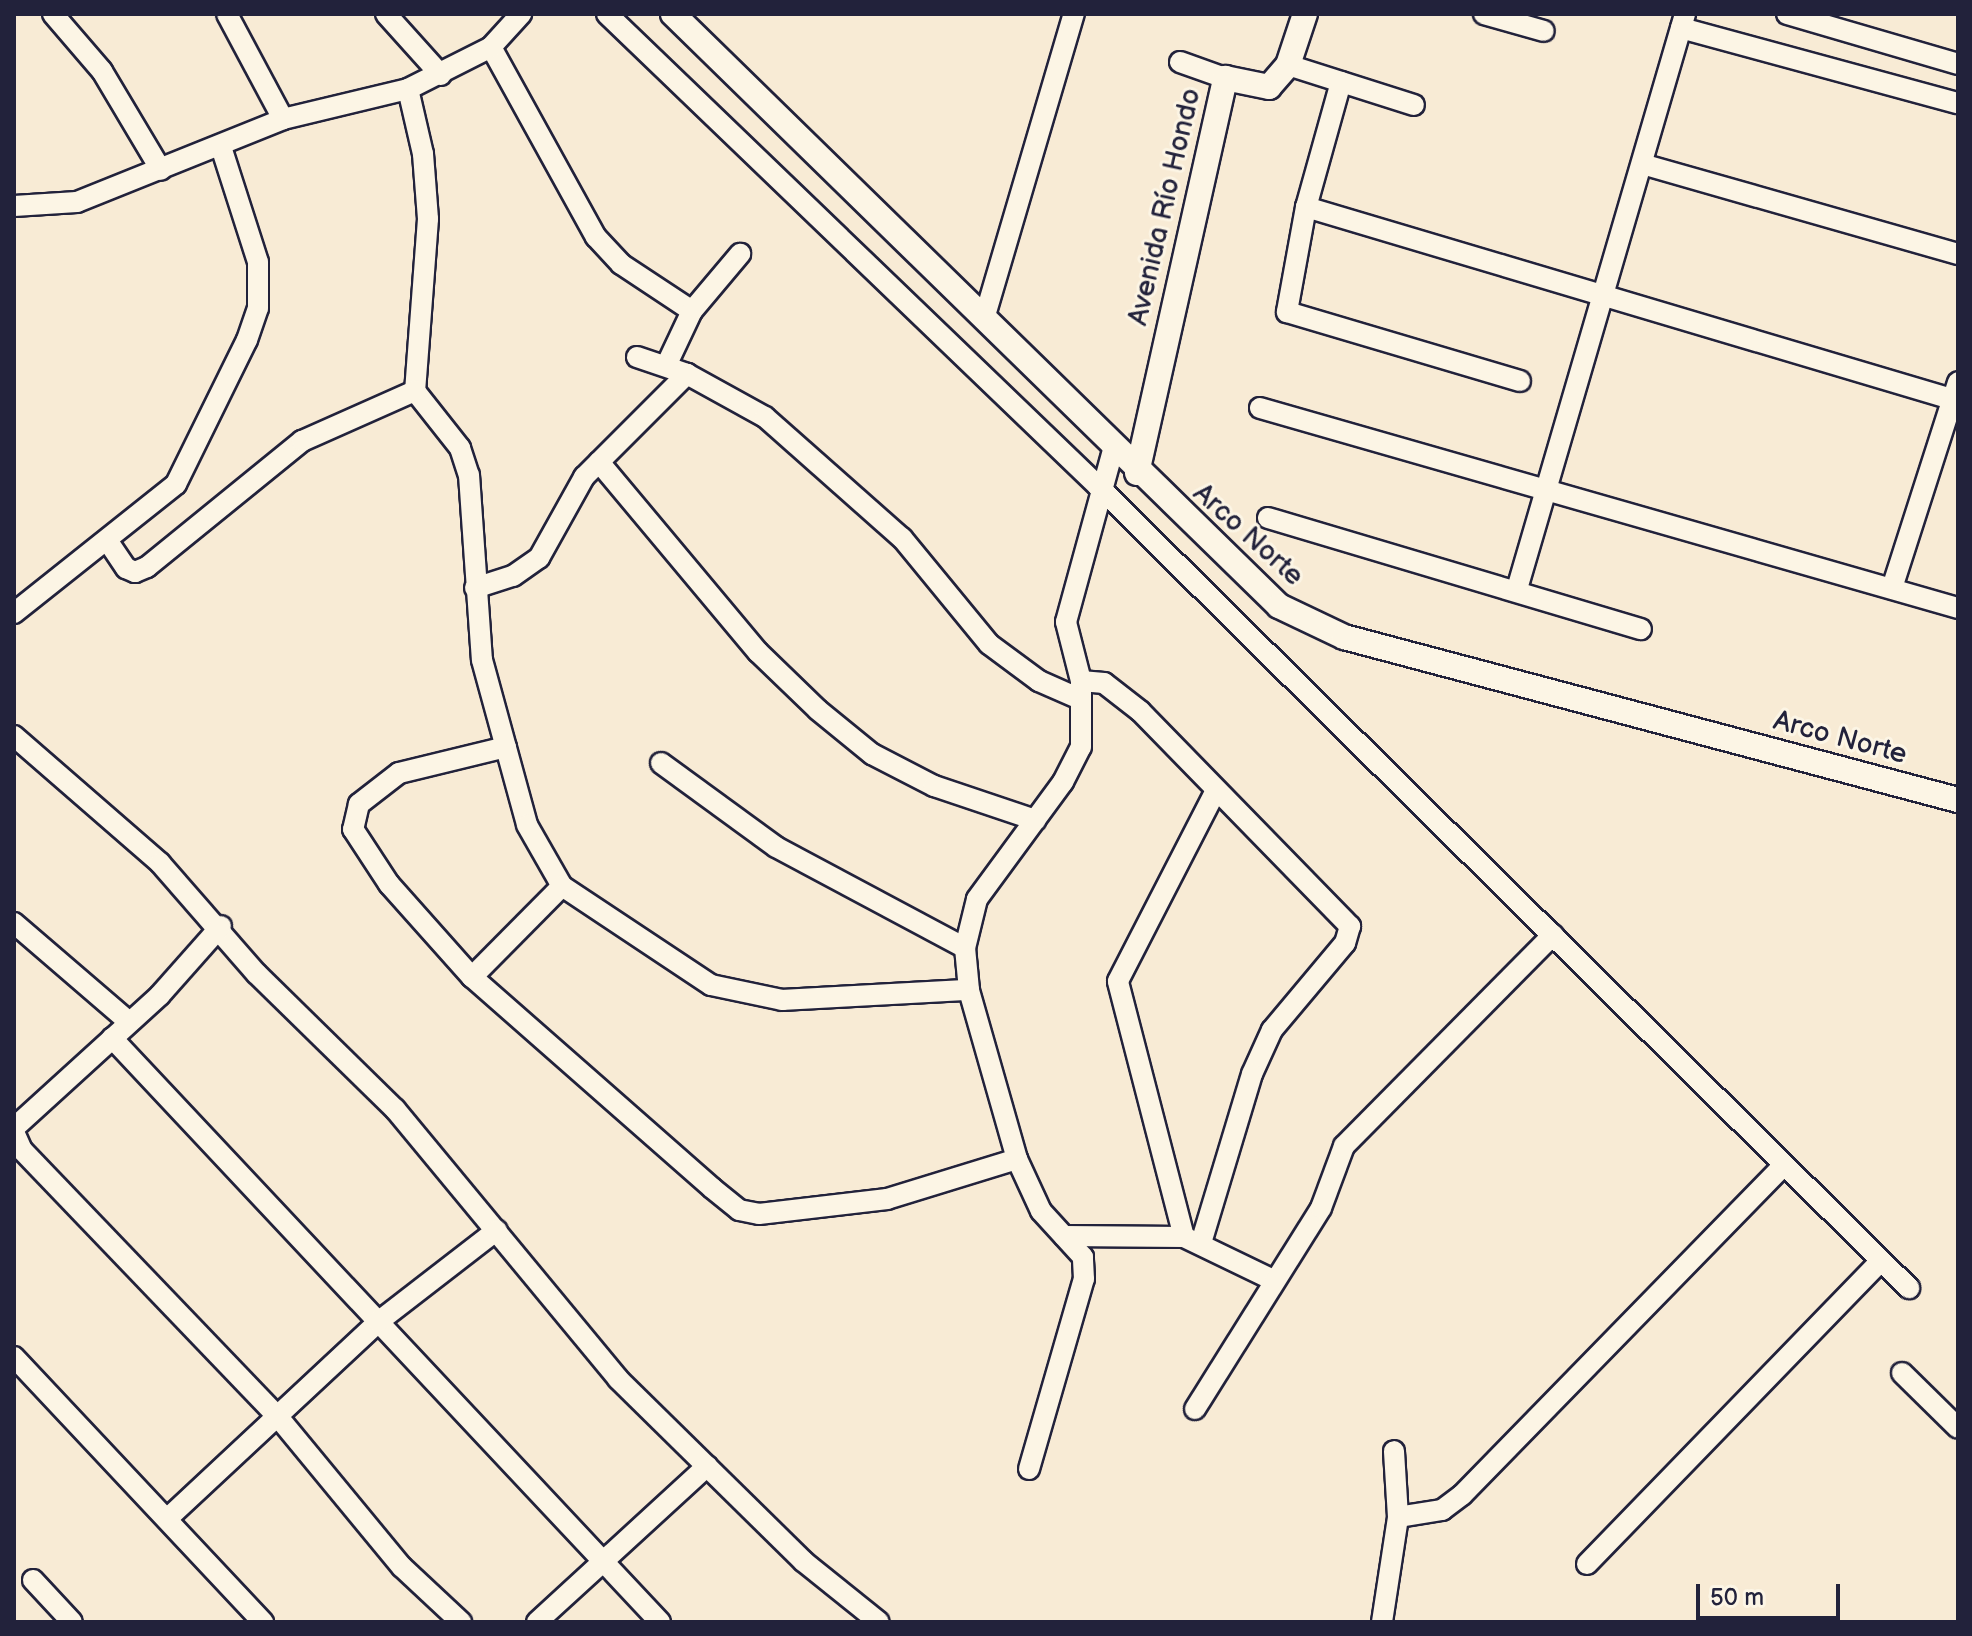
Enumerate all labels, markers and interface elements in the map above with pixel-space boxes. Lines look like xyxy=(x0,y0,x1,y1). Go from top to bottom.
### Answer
street label: Avenida Río Hondo xyxy=(1121,85,1209,329)
street label: Arco Norte xyxy=(1186,477,1310,593)
street label: Arco Norte xyxy=(1770,704,1910,772)
scale bar xyxy=(1700,1568,1844,1618)
text: 50 m xyxy=(1710,1583,1764,1612)

